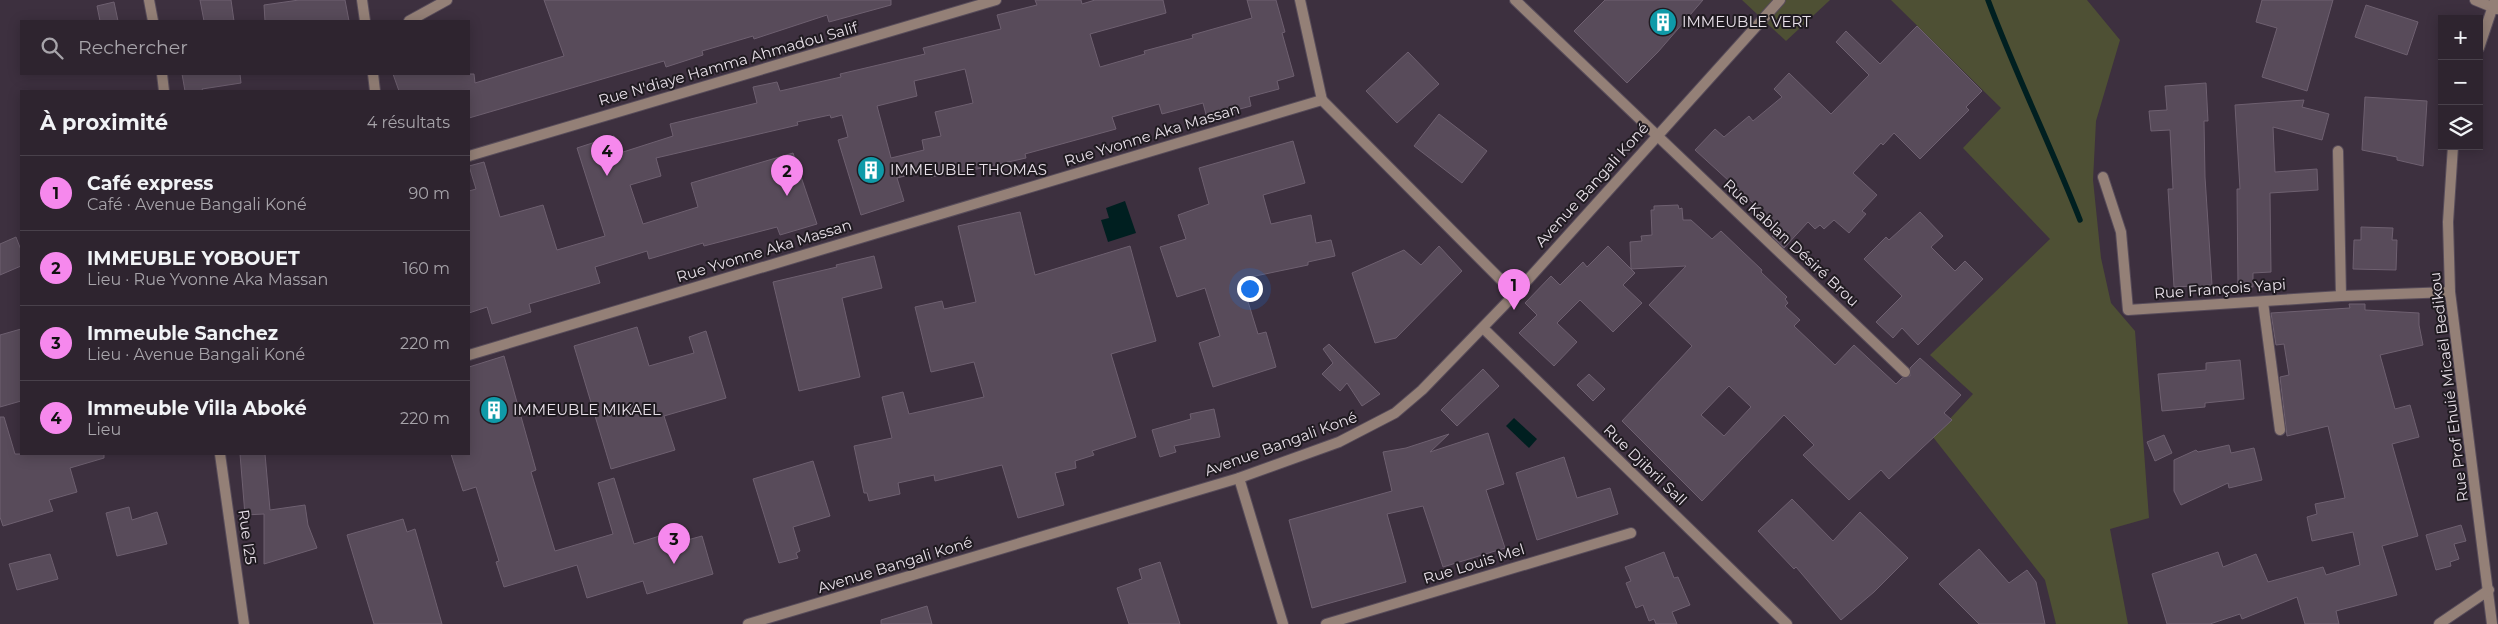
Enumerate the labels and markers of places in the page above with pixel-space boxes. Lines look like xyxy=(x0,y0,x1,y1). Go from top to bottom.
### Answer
building icon: IMMEUBLE VERT xyxy=(1648,7,1678,37)
place label: IMMEUBLE VERT xyxy=(1682,12,1811,31)
pin: 4 xyxy=(591,135,623,176)
pin: 2 xyxy=(771,155,803,196)
building icon: IMMEUBLE THOMAS xyxy=(856,155,886,185)
place label: IMMEUBLE THOMAS xyxy=(890,160,1047,179)
pin: 1 xyxy=(1498,269,1530,310)
building icon: IMMEUBLE MIKAEL xyxy=(479,395,509,425)
place label: IMMEUBLE MIKAEL xyxy=(513,400,661,419)
pin: 3 xyxy=(658,523,690,564)

